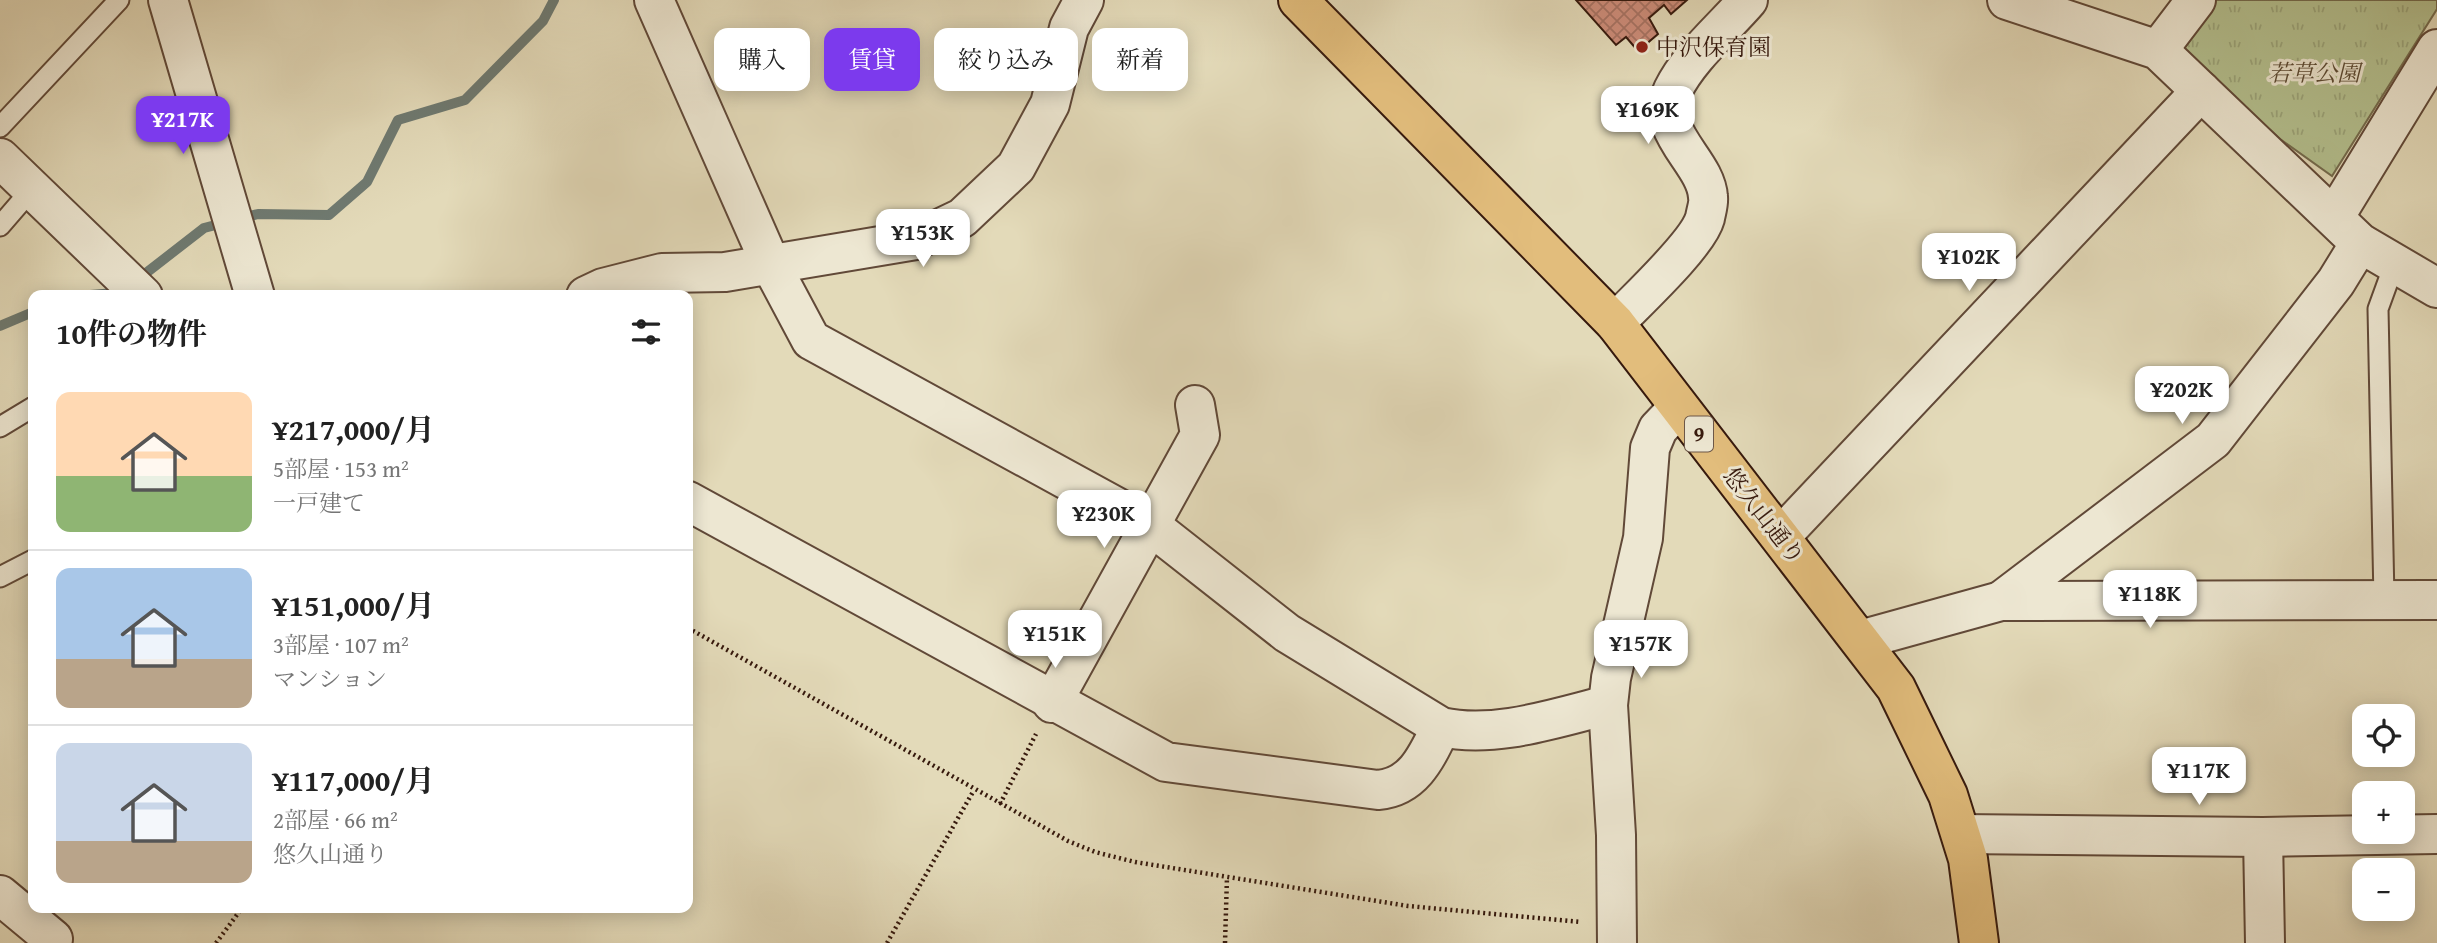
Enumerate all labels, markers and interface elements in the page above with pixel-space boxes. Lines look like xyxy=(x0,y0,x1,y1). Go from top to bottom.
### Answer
chip: 購入 xyxy=(714,28,810,91)
chip: 賃貸 xyxy=(824,28,920,91)
chip: 絞り込み xyxy=(934,28,1078,91)
chip: 新着 xyxy=(1092,28,1188,91)
place label: 中沢保育園 xyxy=(1656,30,1771,63)
marker: 中沢保育園 xyxy=(1634,39,1650,55)
park label: 若草公園 xyxy=(2268,56,2364,89)
pin: ¥169K xyxy=(1599,86,1697,146)
text: ¥169K xyxy=(1617,92,1679,125)
pin: ¥217K xyxy=(134,96,232,156)
text: ¥217K xyxy=(152,102,214,135)
pin: ¥153K xyxy=(874,210,972,269)
text: ¥153K xyxy=(892,215,954,248)
pin: ¥102K xyxy=(1920,233,2018,293)
text: ¥102K xyxy=(1938,239,2000,272)
text: 10件の物件 xyxy=(56,311,207,355)
icon: filters xyxy=(627,313,665,351)
pin: ¥202K xyxy=(2133,366,2231,426)
text: ¥202K xyxy=(2151,372,2213,405)
text: ¥217,000/月 xyxy=(273,407,435,451)
road number: 9 xyxy=(1685,416,1713,452)
icon: home xyxy=(112,420,196,504)
text: 5部屋 · 153 m² xyxy=(273,452,409,485)
street label: 悠久山通り xyxy=(1716,460,1813,571)
text: 一戸建て xyxy=(273,486,365,519)
pin: ¥230K xyxy=(1055,490,1153,550)
text: ¥230K xyxy=(1073,496,1135,529)
pin: ¥118K xyxy=(2101,570,2199,630)
text: ¥118K xyxy=(2119,576,2181,609)
text: ¥151,000/月 xyxy=(273,583,435,627)
icon: home xyxy=(112,596,196,680)
pin: ¥151K xyxy=(1006,610,1104,670)
text: ¥151K xyxy=(1024,616,1086,649)
pin: ¥157K xyxy=(1592,620,1690,680)
text: ¥157K xyxy=(1610,626,1672,659)
text: 3部屋 · 107 m² xyxy=(273,628,409,661)
text: マンション xyxy=(273,662,387,695)
map controls xyxy=(2352,704,2415,921)
button: locate xyxy=(2352,704,2415,767)
pin: ¥117K xyxy=(2150,748,2248,807)
text: ¥117K xyxy=(2168,753,2230,786)
text: ¥117,000/月 xyxy=(273,758,435,802)
icon: home xyxy=(112,771,196,855)
button: + xyxy=(2352,781,2415,844)
text: 2部屋 · 66 m² xyxy=(273,803,398,836)
text: 悠久山通り xyxy=(273,837,388,870)
button: − xyxy=(2352,858,2415,921)

